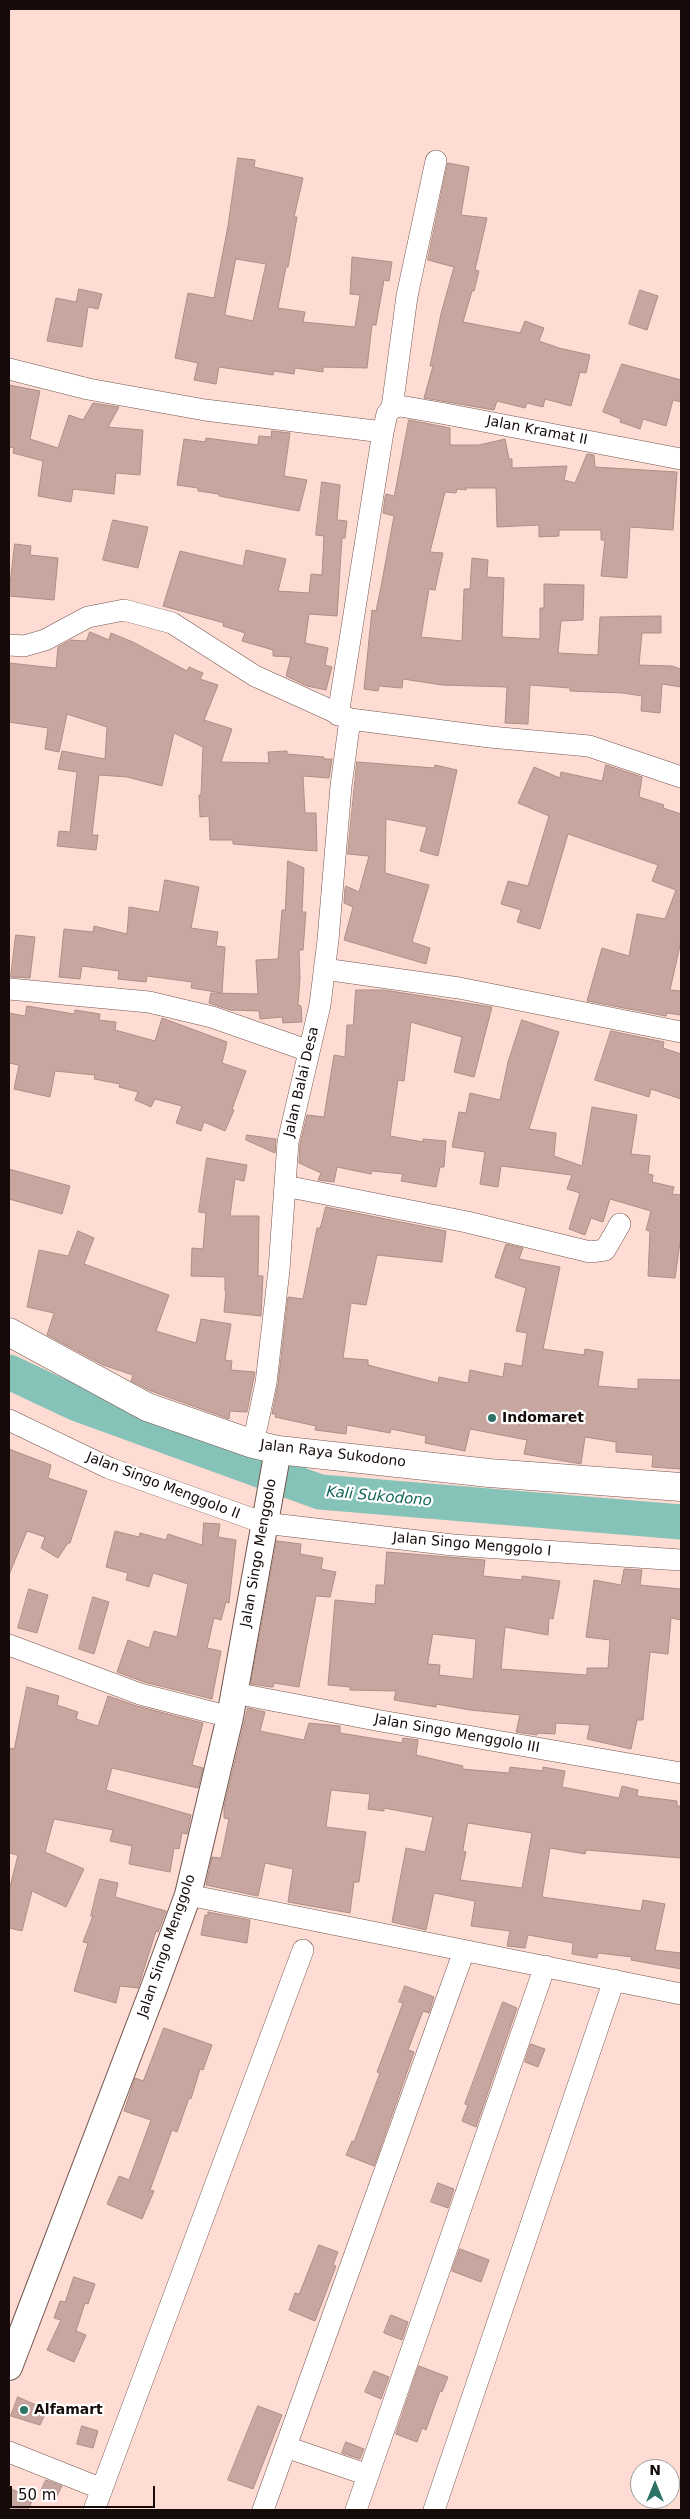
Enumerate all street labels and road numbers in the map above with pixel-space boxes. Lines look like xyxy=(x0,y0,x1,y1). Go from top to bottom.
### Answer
street label: Jalan Kramat II xyxy=(485,413,589,449)
street label: Jalan Balai Desa xyxy=(281,1025,323,1139)
street label: Jalan Raya Sukodono xyxy=(259,1437,407,1471)
street label: Jalan Singo Menggolo II xyxy=(84,1449,242,1523)
street label: Jalan Singo Menggolo xyxy=(238,1477,280,1629)
street label: Jalan Singo Menggolo I xyxy=(392,1530,552,1560)
street label: Jalan Singo Menggolo III xyxy=(373,1711,541,1757)
street label: Jalan Singo Menggolo xyxy=(135,1872,199,2020)

